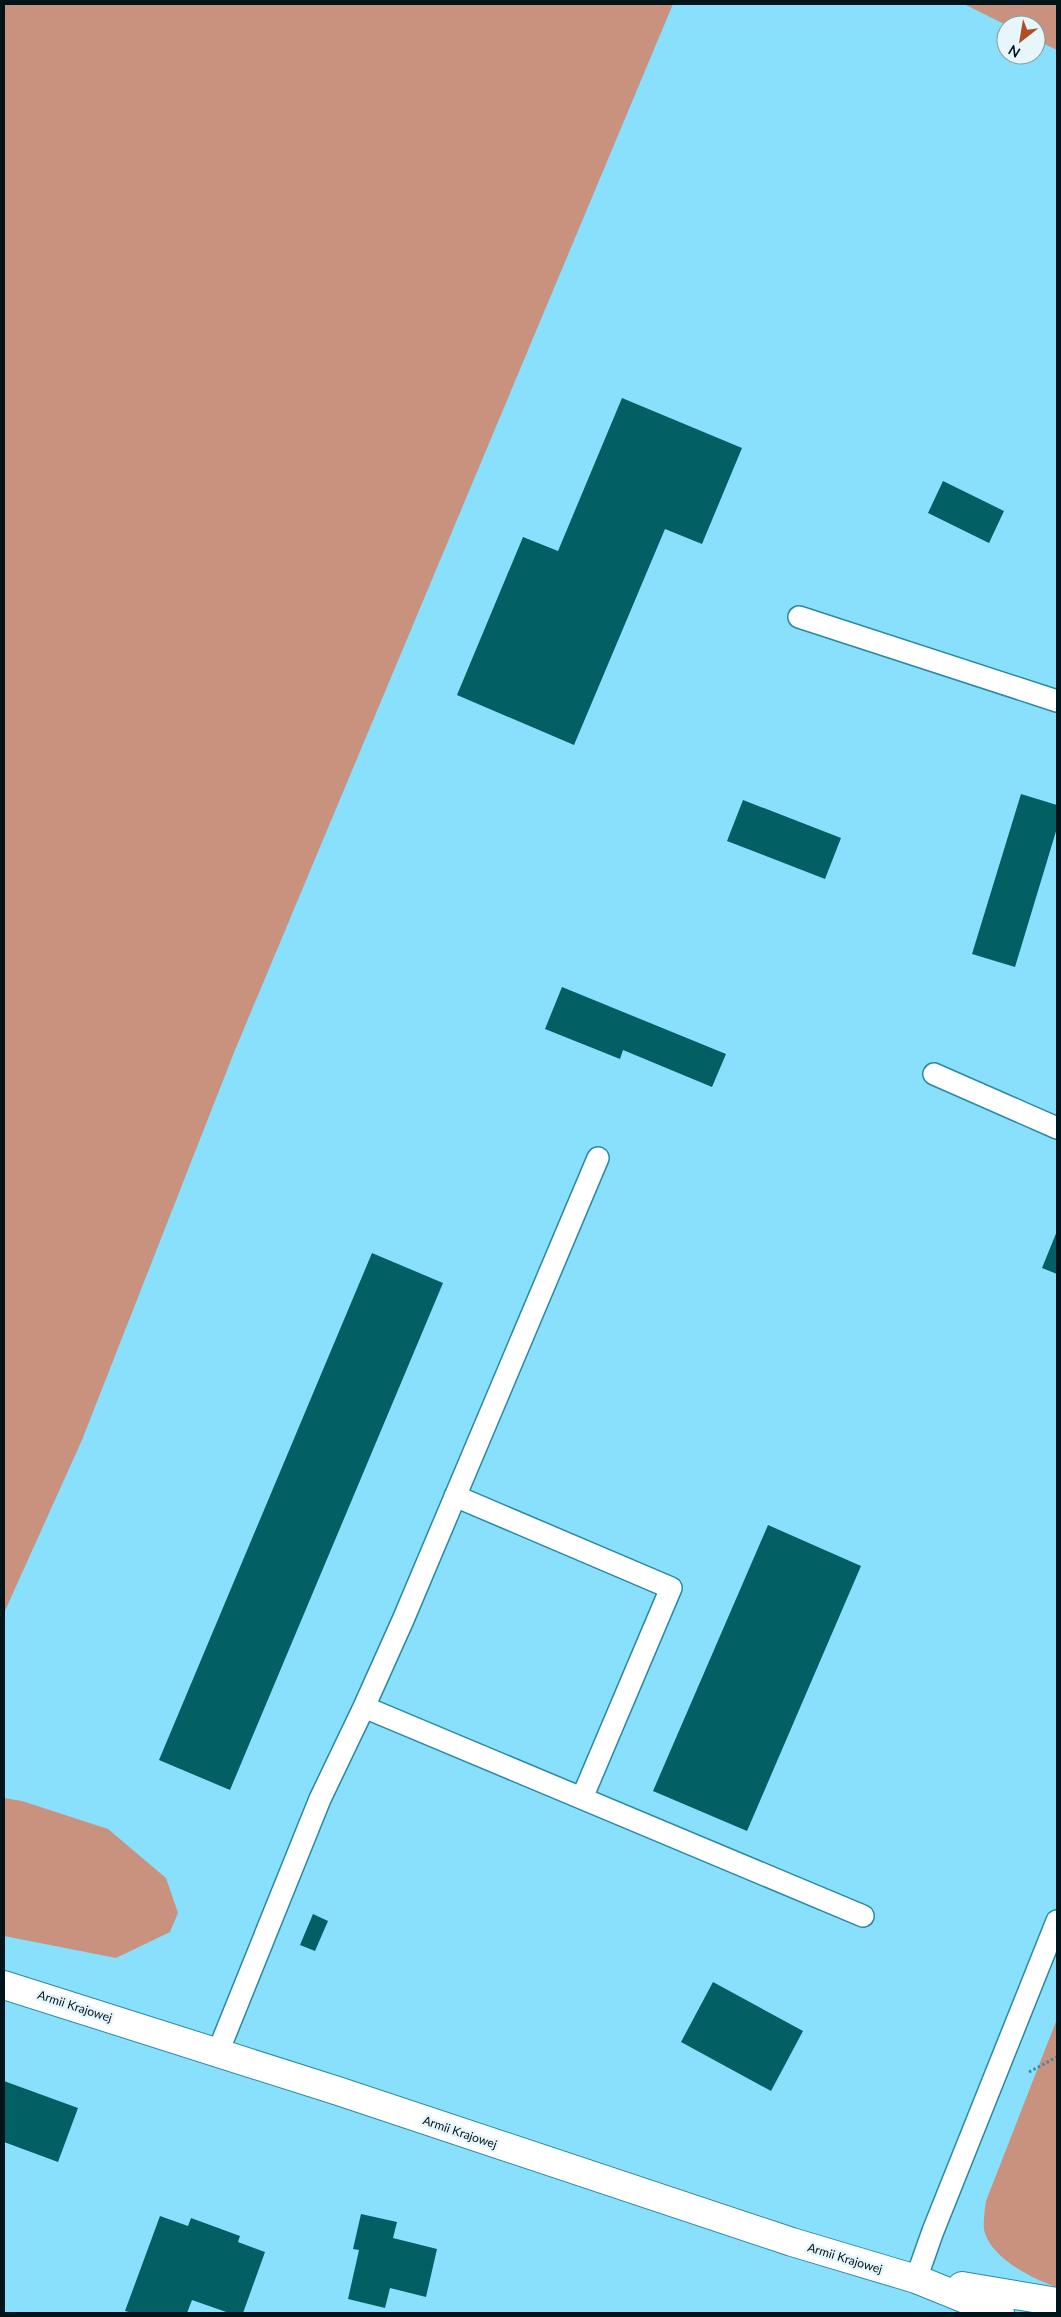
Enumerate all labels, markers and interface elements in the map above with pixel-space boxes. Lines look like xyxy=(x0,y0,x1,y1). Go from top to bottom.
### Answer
north arrow xyxy=(996,15,1046,65)
text: N xyxy=(1005,42,1023,62)
street label: Armii Krajowej xyxy=(36,1987,114,2025)
street label: Armii Krajowej xyxy=(421,2112,499,2152)
street label: Armii Krajowej xyxy=(806,2239,884,2277)

